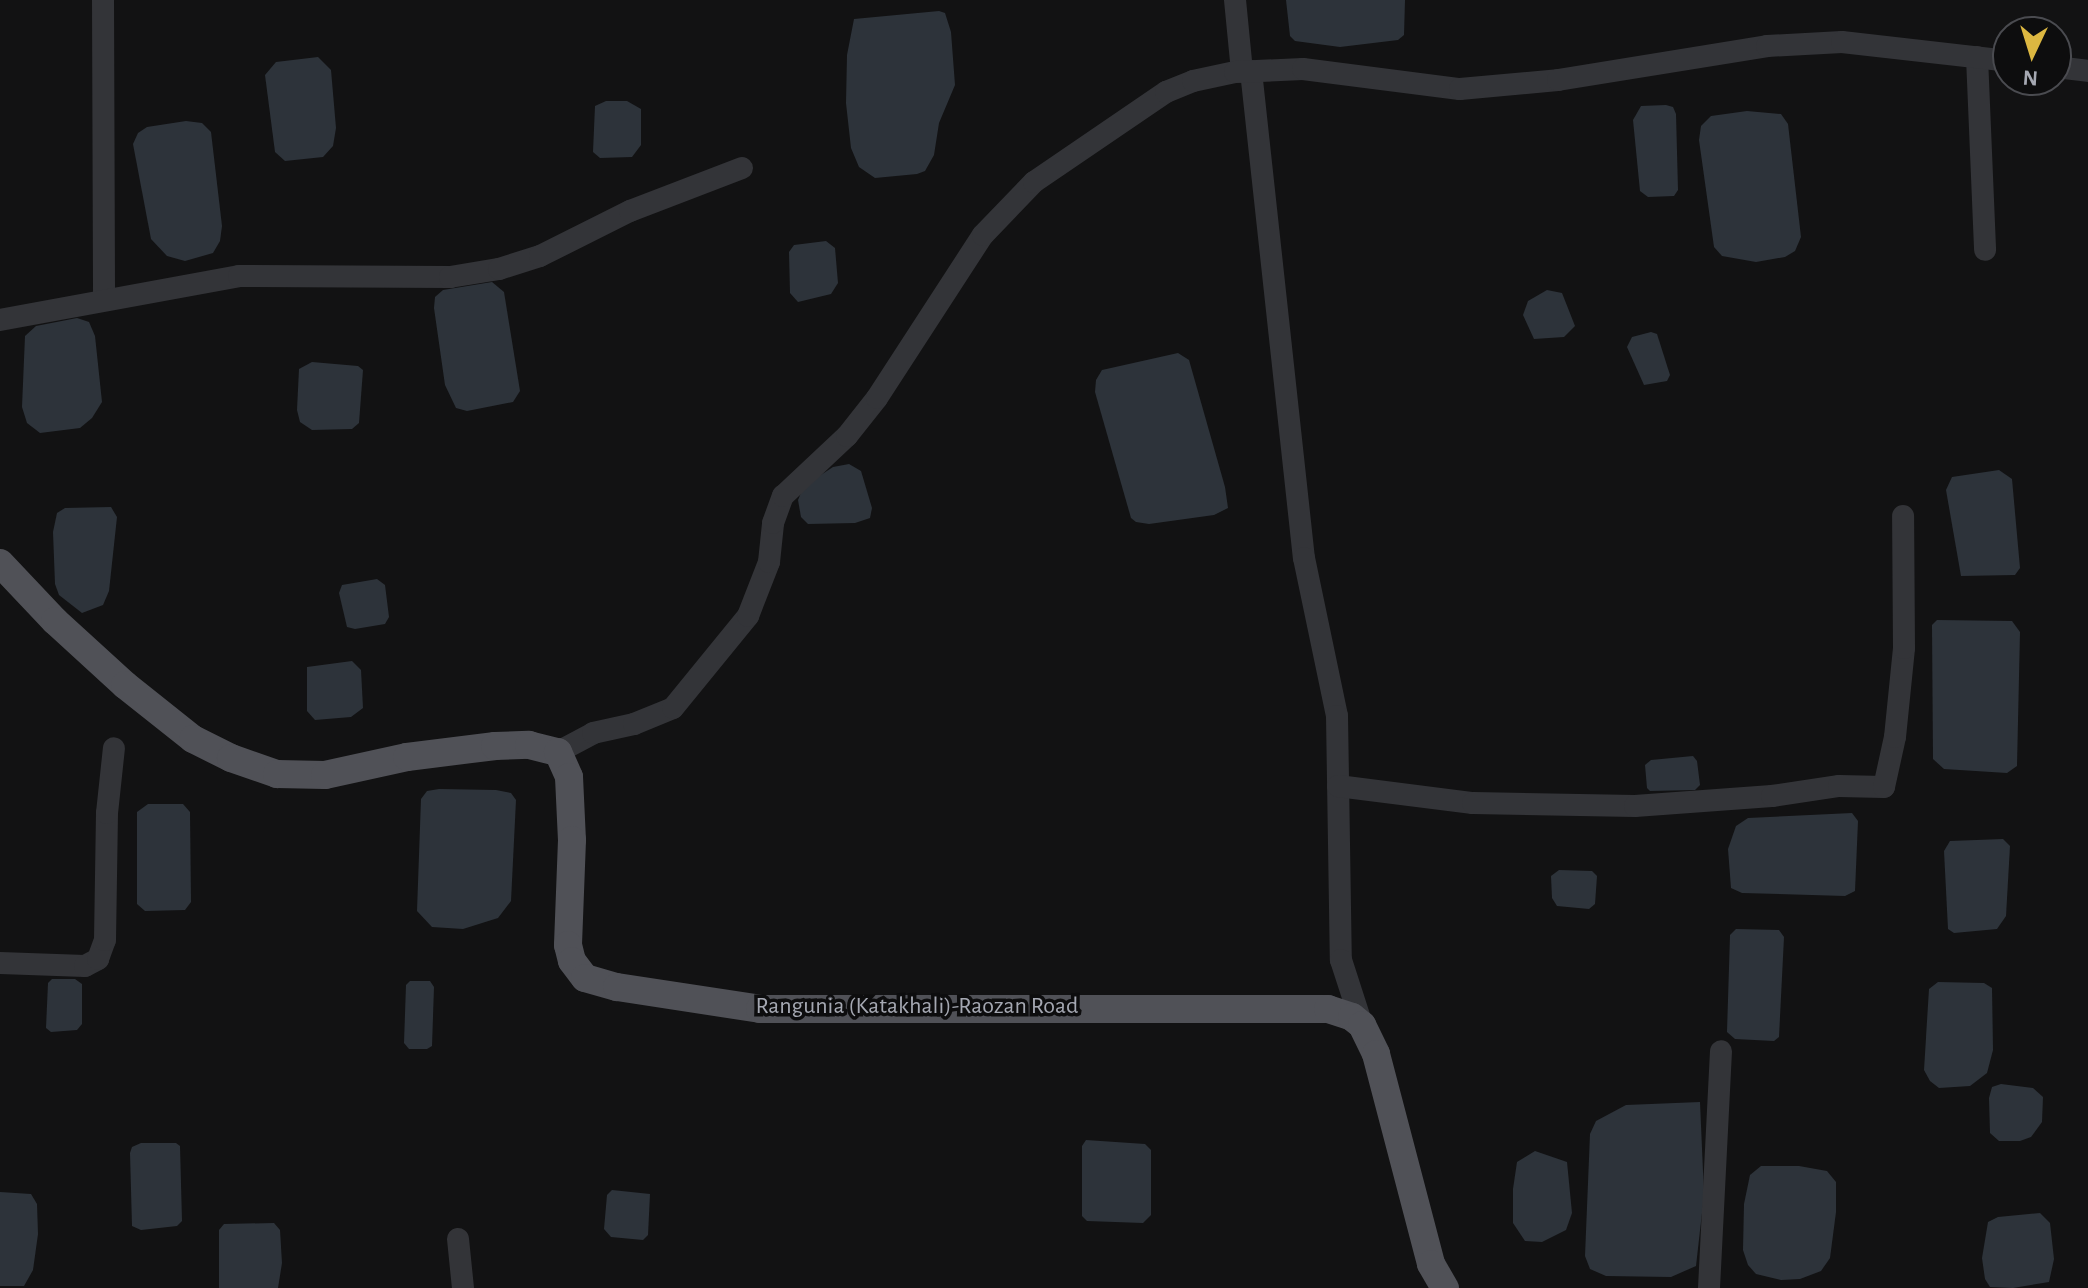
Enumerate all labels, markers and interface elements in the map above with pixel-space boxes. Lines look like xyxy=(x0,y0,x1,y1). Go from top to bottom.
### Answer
north arrow xyxy=(1992,16,2072,96)
text: N xyxy=(2022,66,2039,89)
street label: Rangunia (Katakhali)-Raozan Road xyxy=(755,993,1079,1021)

